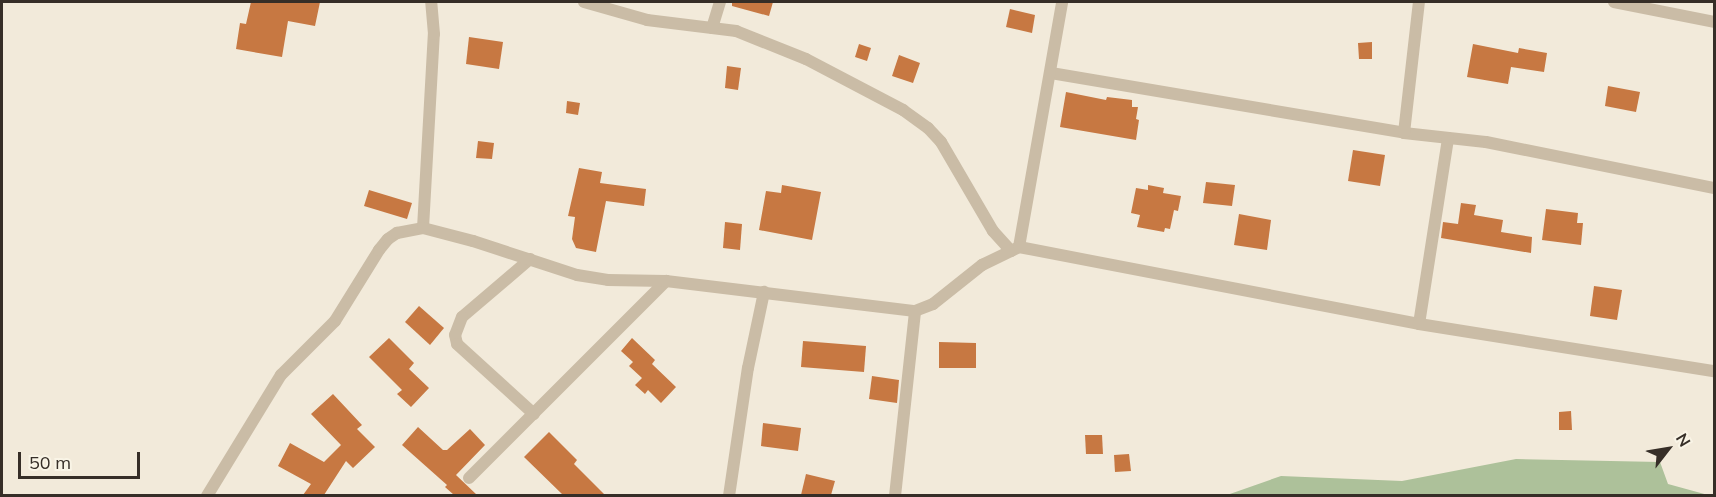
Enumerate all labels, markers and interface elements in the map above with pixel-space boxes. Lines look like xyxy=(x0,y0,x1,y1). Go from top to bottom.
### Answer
north arrow xyxy=(1638,419,1698,479)
text: N xyxy=(1672,429,1695,450)
scale bar xyxy=(21,440,142,478)
text: 50 m xyxy=(29,451,71,474)

